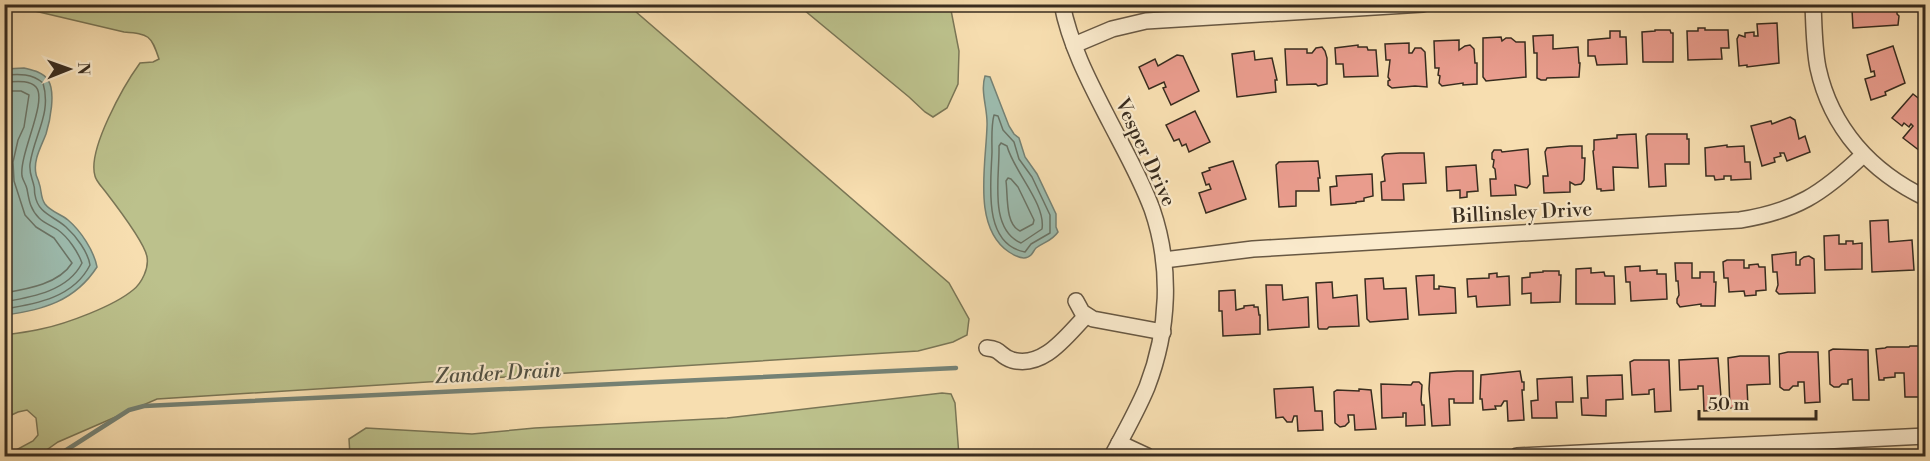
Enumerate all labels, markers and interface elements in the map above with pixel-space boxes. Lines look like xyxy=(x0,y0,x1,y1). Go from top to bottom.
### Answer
north arrow xyxy=(39,39,99,99)
text: N xyxy=(73,62,93,76)
street label: Vesper Drive xyxy=(1108,94,1181,211)
street label: Billinsley Drive xyxy=(1450,197,1593,230)
water label: Zander Drain xyxy=(434,358,562,390)
scale bar xyxy=(1699,383,1816,421)
text: 50 m xyxy=(1708,393,1750,416)

